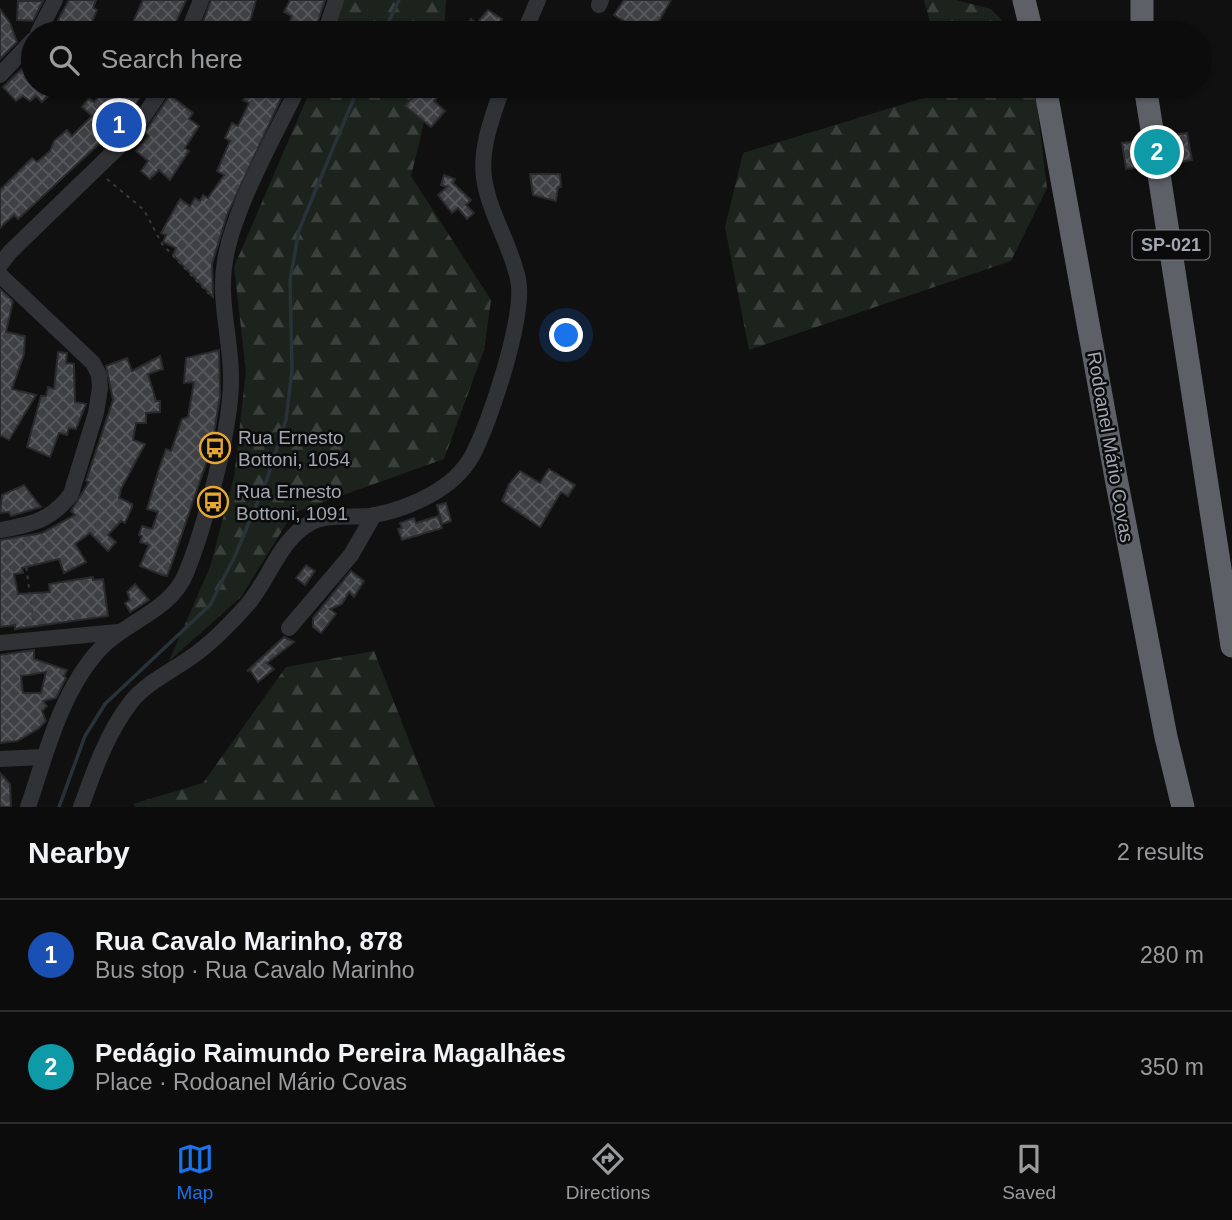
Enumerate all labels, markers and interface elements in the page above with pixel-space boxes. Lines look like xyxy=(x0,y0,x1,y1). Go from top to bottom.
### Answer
search box xyxy=(21,21,1211,98)
icon: search xyxy=(45,41,83,79)
text: Search here xyxy=(101,44,243,74)
pin: 1 xyxy=(96,99,142,151)
pin: 2 xyxy=(1134,126,1180,178)
road number: SP-021 xyxy=(1132,230,1210,260)
your location xyxy=(549,318,583,352)
street label: Rodoanel Mário Covas xyxy=(1083,350,1138,544)
place label: Rua Ernesto Bottoni, 1054 xyxy=(238,427,350,470)
bus stop icon: Rua Ernesto Bottoni, 1054 xyxy=(198,431,232,465)
place label: Rua Ernesto Bottoni, 1091 xyxy=(236,481,348,524)
bus stop icon: Rua Ernesto Bottoni, 1091 xyxy=(196,485,230,519)
text: Nearby xyxy=(28,836,130,869)
text: 2 results xyxy=(1117,839,1204,865)
text: Rua Cavalo Marinho, 878 xyxy=(95,926,403,956)
text: 1 xyxy=(45,942,57,968)
text: 280 m xyxy=(1140,942,1204,968)
text: Bus stop · Rua Cavalo Marinho xyxy=(95,957,415,983)
text: Pedágio Raimundo Pereira Magalhães xyxy=(95,1038,566,1068)
text: 2 xyxy=(45,1054,57,1080)
text: 350 m xyxy=(1140,1054,1204,1080)
text: Place · Rodoanel Mário Covas xyxy=(95,1069,407,1095)
tab: Map xyxy=(176,1140,214,1204)
tab: Directions xyxy=(566,1140,650,1204)
tab: Saved xyxy=(1002,1140,1056,1204)

